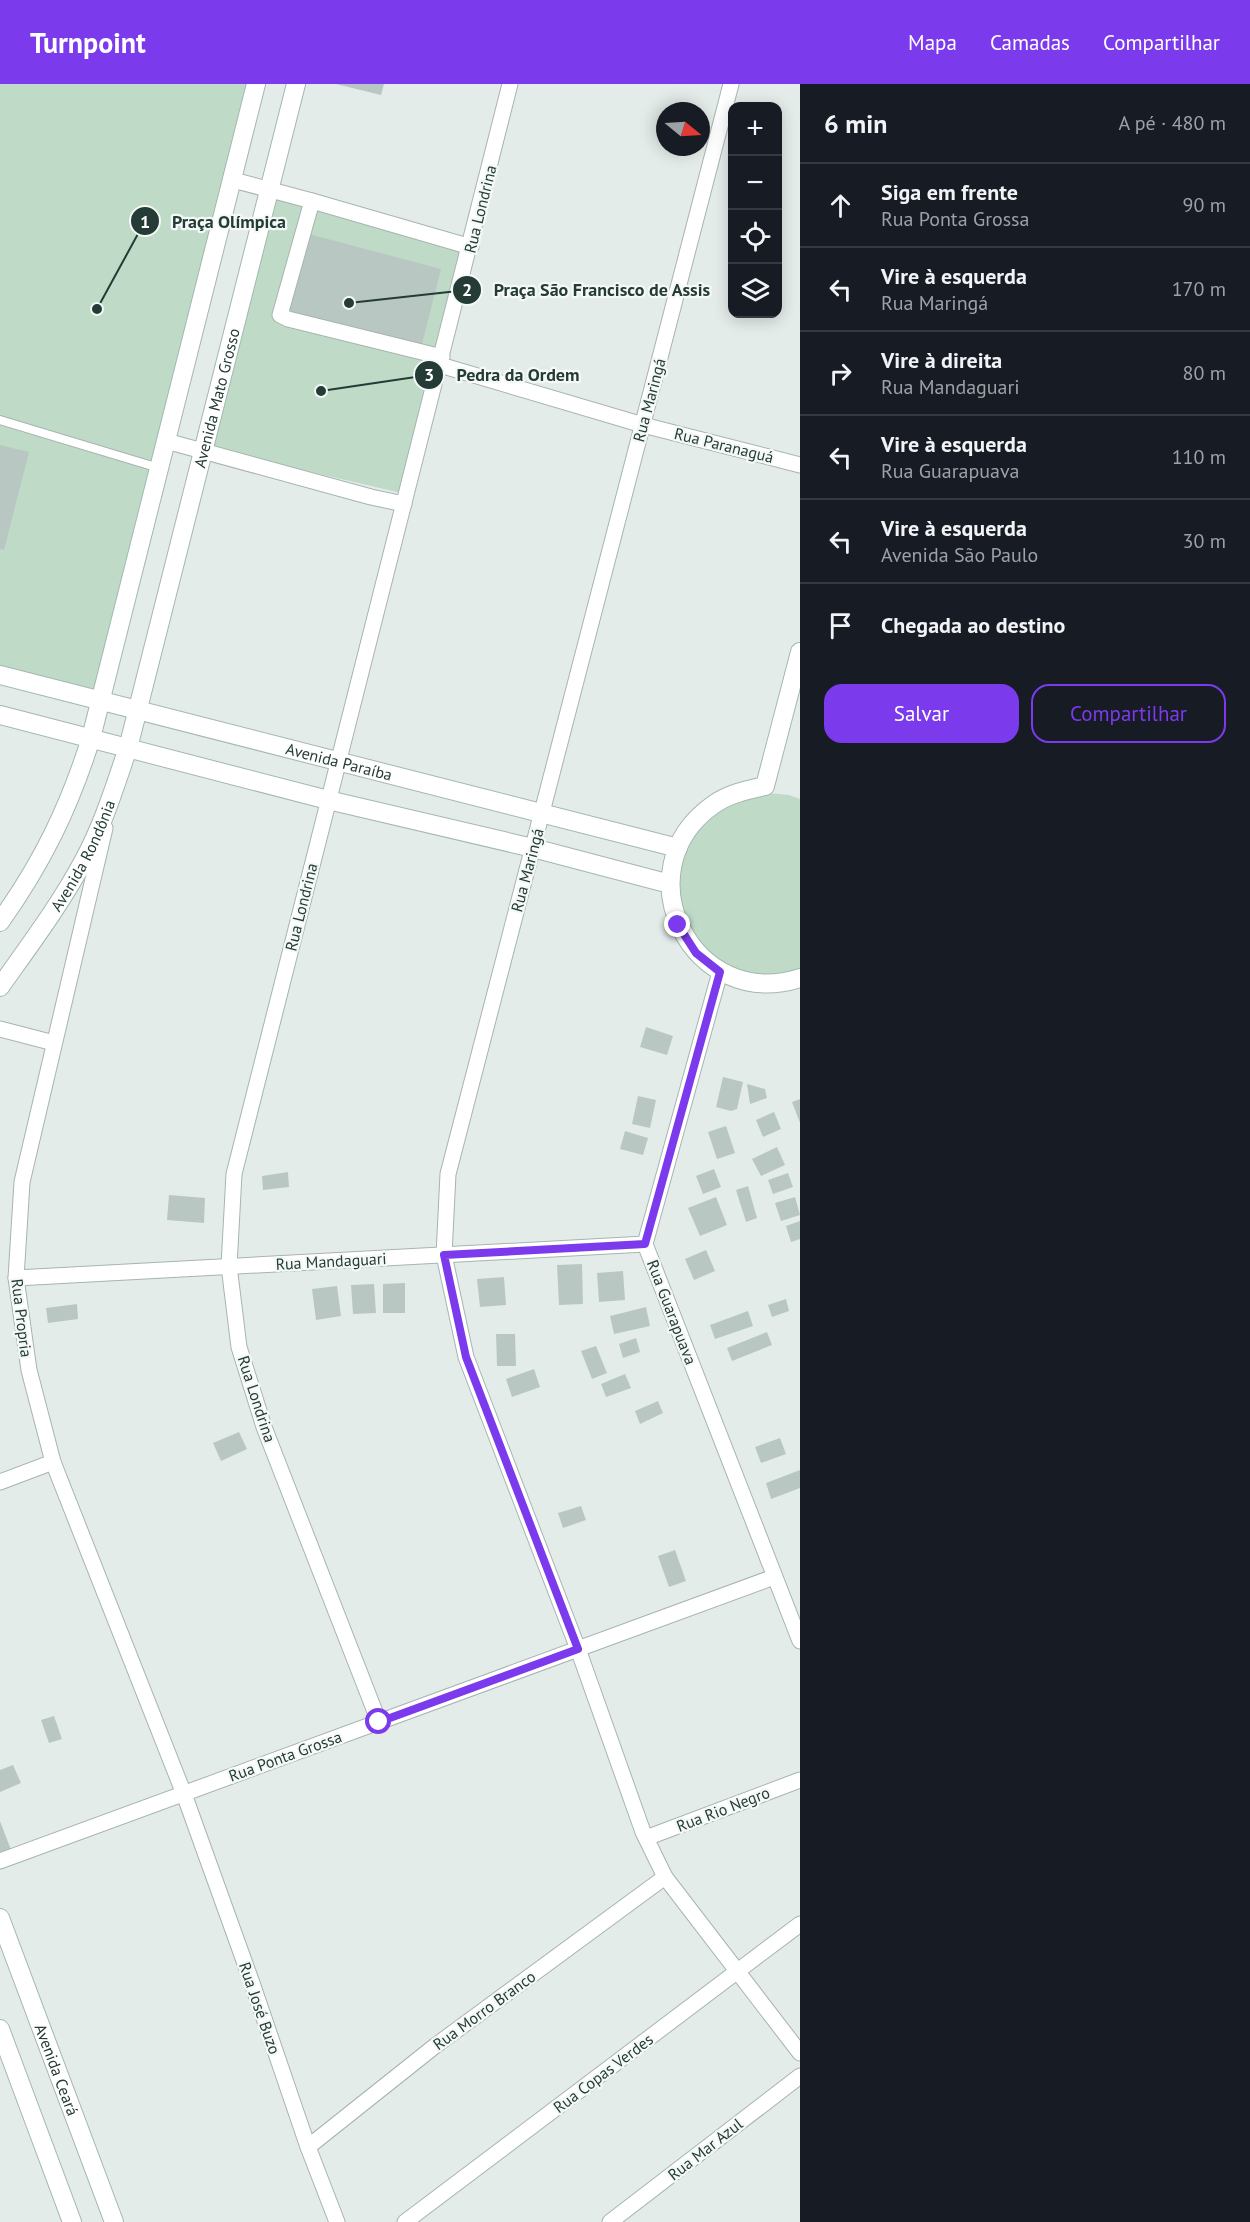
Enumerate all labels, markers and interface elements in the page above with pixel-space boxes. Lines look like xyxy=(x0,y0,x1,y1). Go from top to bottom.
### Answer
text: Turnpoint xyxy=(30,24,146,61)
text: Mapa xyxy=(908,29,957,56)
text: Camadas xyxy=(990,29,1070,56)
text: Compartilhar xyxy=(1103,29,1220,56)
north arrow xyxy=(656,102,710,156)
map controls xyxy=(728,102,782,318)
button: + xyxy=(728,102,782,156)
text: 6 min xyxy=(824,107,887,140)
text: A pé · 480 m xyxy=(1119,110,1226,136)
button: − xyxy=(728,156,782,210)
street label: Rua Londrina xyxy=(459,163,501,255)
text: Siga em frente xyxy=(881,178,1018,206)
icon: ahead xyxy=(824,189,857,222)
text: 90 m xyxy=(1183,192,1226,218)
callout: Praça Olímpica xyxy=(130,203,298,239)
text: Rua Ponta Grossa xyxy=(881,206,1029,232)
text: 1 xyxy=(140,210,150,233)
text: Praça Olímpica xyxy=(172,210,286,233)
button: locate xyxy=(728,210,782,264)
text: Vire à esquerda xyxy=(881,262,1027,290)
button: layers xyxy=(728,264,782,318)
callout: Praça São Francisco de Assis xyxy=(452,272,723,308)
icon: left xyxy=(824,273,857,306)
text: 170 m xyxy=(1172,276,1226,302)
text: 2 xyxy=(462,278,472,301)
text: Praça São Francisco de Assis xyxy=(494,278,711,301)
text: Rua Maringá xyxy=(881,290,988,316)
street label: Avenida Mato Grosso xyxy=(189,326,244,470)
text: Vire à direita xyxy=(881,346,1002,374)
street label: Rua Maringá xyxy=(628,356,670,444)
callout: Pedra da Ordem xyxy=(414,357,591,393)
icon: right xyxy=(824,357,857,390)
text: 80 m xyxy=(1183,360,1226,386)
text: 3 xyxy=(424,363,434,386)
text: Pedra da Ordem xyxy=(457,363,579,386)
text: Rua Mandaguari xyxy=(881,374,1020,400)
street label: Rua Paranaguá xyxy=(672,423,776,467)
text: Vire à esquerda xyxy=(881,430,1027,458)
icon: left xyxy=(824,441,857,474)
text: 110 m xyxy=(1172,444,1226,470)
text: Rua Guarapuava xyxy=(881,458,1019,484)
text: Vire à esquerda xyxy=(881,514,1027,542)
icon: left xyxy=(824,525,857,558)
text: 30 m xyxy=(1183,528,1226,554)
text: Avenida São Paulo xyxy=(881,542,1038,568)
icon: arrive xyxy=(824,609,857,642)
text: Chegada ao destino xyxy=(881,611,1065,639)
button: Salvar xyxy=(824,684,1019,743)
button: Compartilhar xyxy=(1031,684,1226,743)
street label: Avenida Paraíba xyxy=(284,738,394,785)
street label: Avenida Rondônia xyxy=(46,797,119,915)
street label: Rua Maringá xyxy=(506,826,548,914)
street label: Rua Londrina xyxy=(280,861,322,953)
route end xyxy=(664,911,690,937)
street label: Rua Mandaguari xyxy=(275,1248,387,1274)
street label: Rua Guarapuava xyxy=(643,1257,701,1367)
street label: Rua Propria xyxy=(7,1278,37,1358)
street label: Rua Londrina xyxy=(234,1353,280,1445)
route start xyxy=(365,1708,391,1734)
street label: Rua Ponta Grossa xyxy=(226,1726,344,1786)
street label: Rua Rio Negro xyxy=(674,1782,772,1836)
street label: Rua José Buzo xyxy=(235,1959,285,2057)
street label: Rua Morro Branco xyxy=(429,1966,539,2054)
street label: Avenida Ceará xyxy=(31,2021,83,2118)
street label: Rua Copas Verdes xyxy=(549,2029,657,2117)
street label: Rua Mar Azul xyxy=(664,2113,747,2184)

